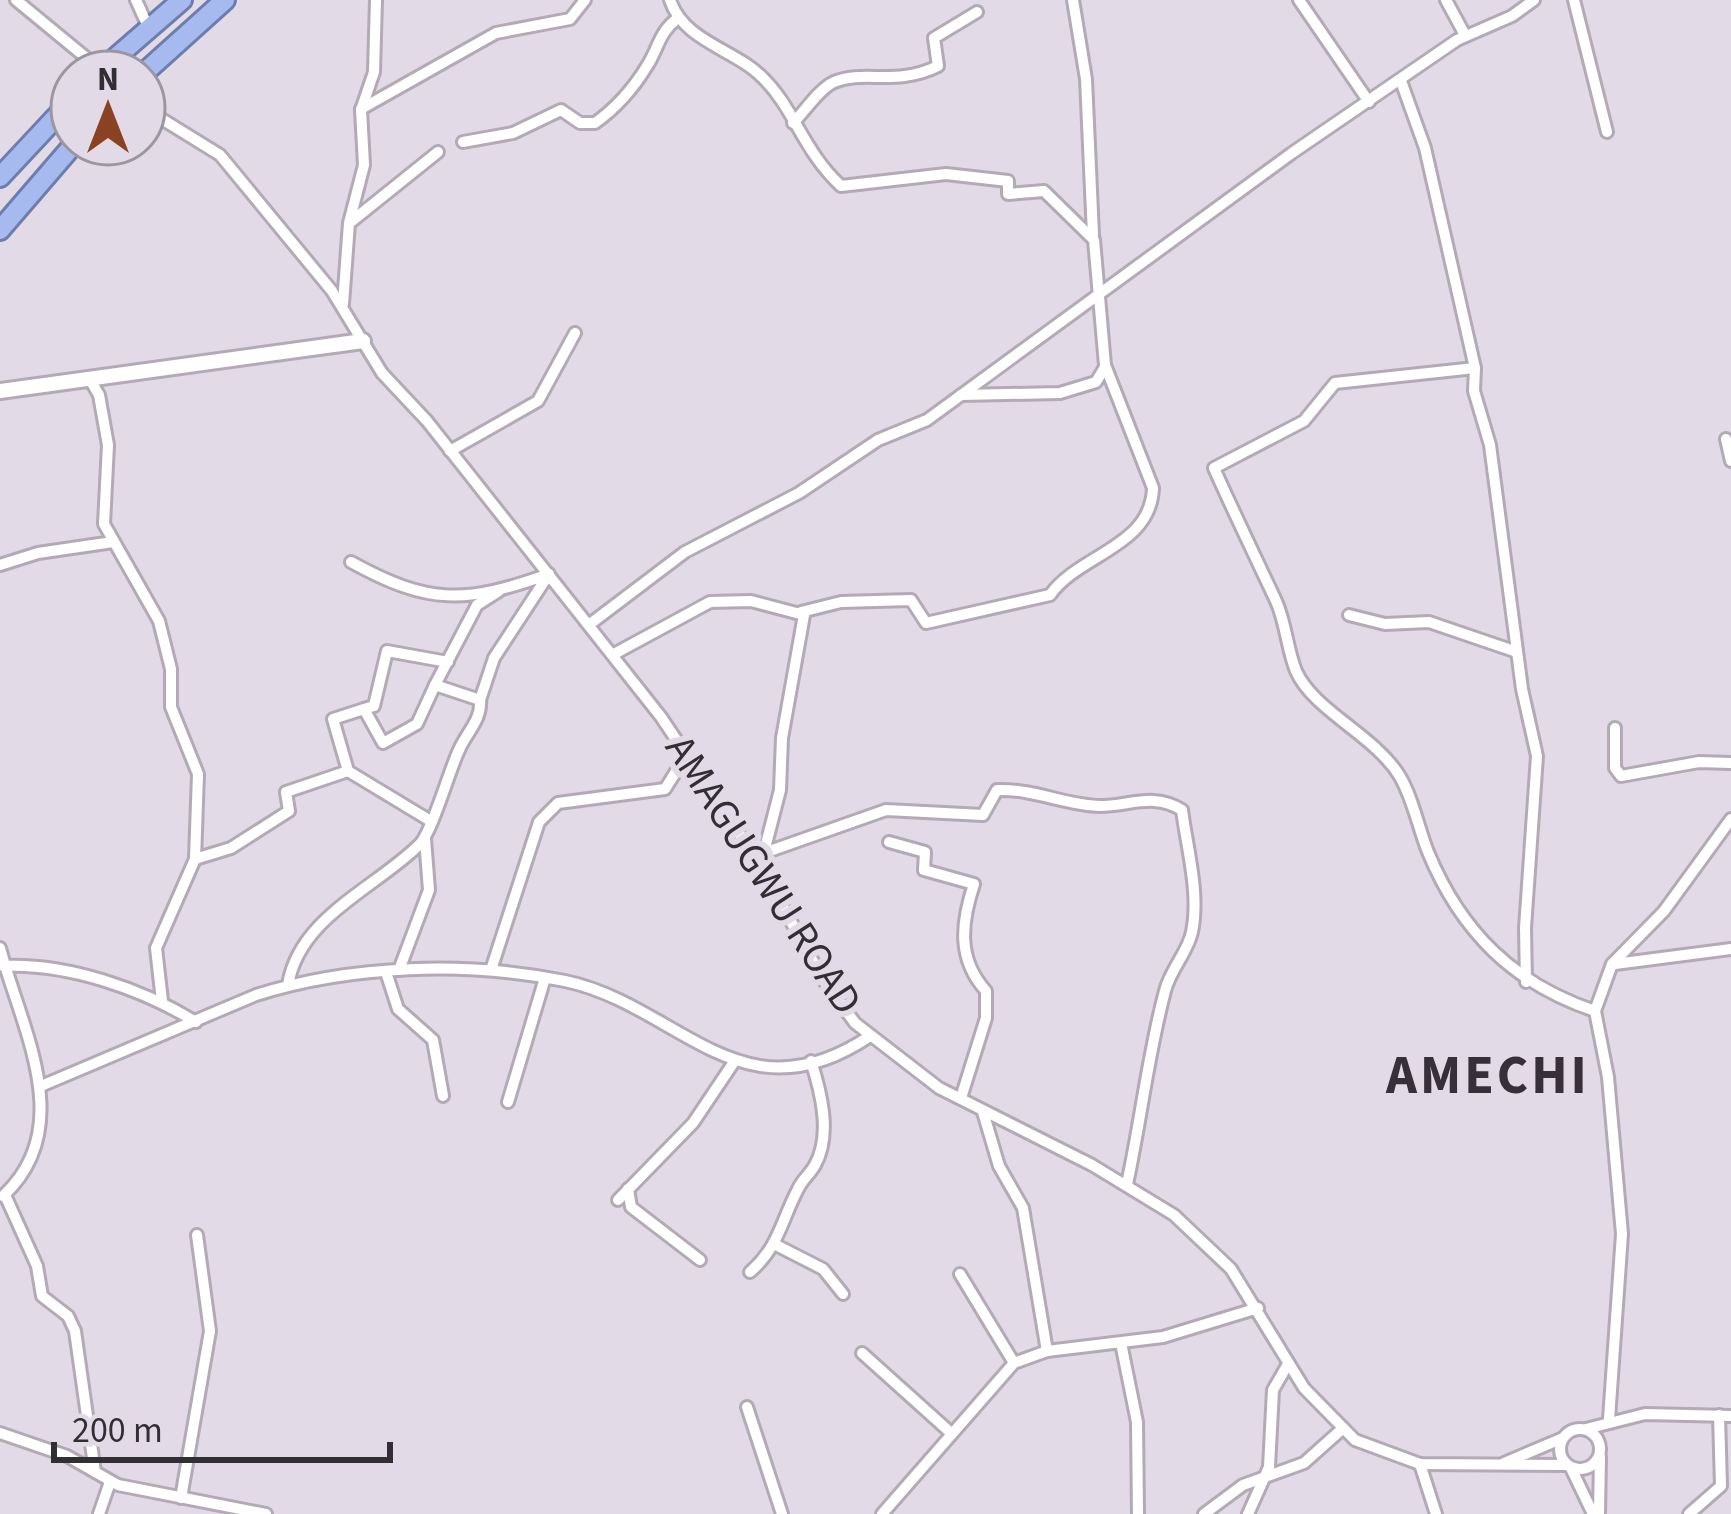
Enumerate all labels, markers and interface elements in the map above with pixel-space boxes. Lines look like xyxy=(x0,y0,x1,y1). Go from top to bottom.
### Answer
north arrow xyxy=(48,48,168,168)
text: N xyxy=(97,56,119,103)
street label: AMAGUGWU ROAD xyxy=(650,723,876,1027)
district label: AMECHI xyxy=(1385,1038,1590,1115)
scale bar xyxy=(54,1388,390,1462)
text: 200 m xyxy=(72,1405,163,1456)

